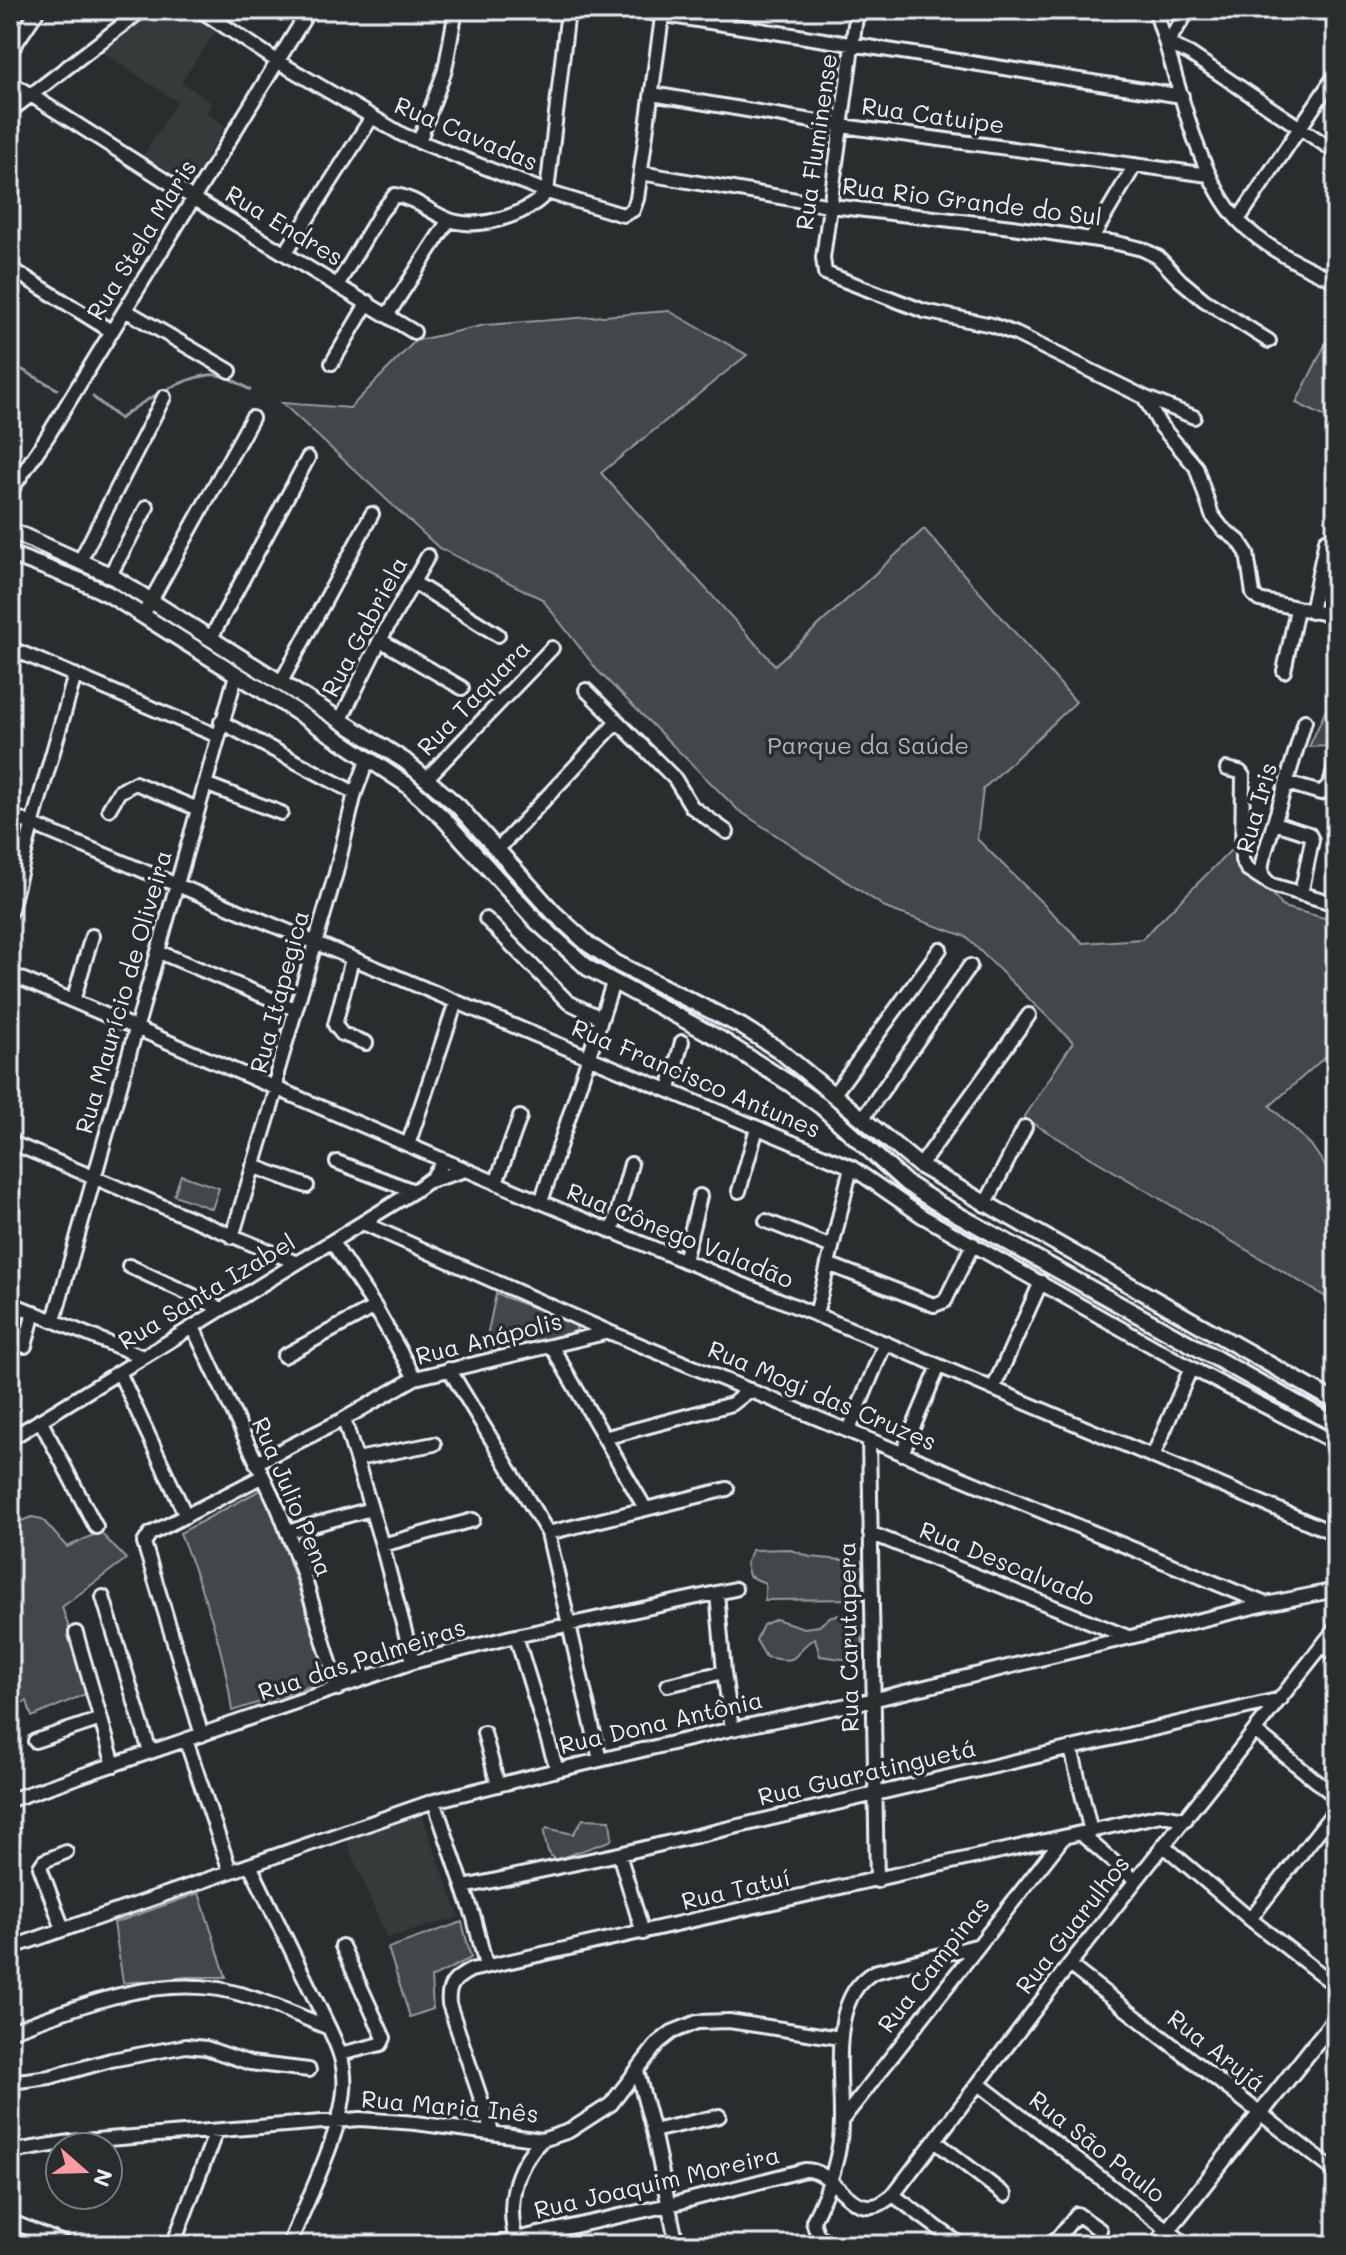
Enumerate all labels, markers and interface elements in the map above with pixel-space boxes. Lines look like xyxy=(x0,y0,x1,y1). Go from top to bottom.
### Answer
street label: Rua Fluminense xyxy=(788,51,843,232)
street label: Rua Cavadas xyxy=(390,89,543,177)
street label: Rua Catuipe xyxy=(860,89,1007,140)
street label: Rua Stela Maris xyxy=(79,153,203,325)
street label: Rua Rio Grande do Sul xyxy=(841,169,1104,232)
street label: Rua Endres xyxy=(220,177,349,272)
street label: Rua Gabriela xyxy=(314,551,414,702)
street label: Rua Taquara xyxy=(410,632,536,762)
park label: Parque da Saúde xyxy=(767,729,969,760)
street label: Rua Iris xyxy=(1228,759,1283,856)
street label: Rua Maurício de Oliveira xyxy=(67,846,178,1137)
street label: Rua Itapegica xyxy=(242,907,315,1076)
street label: Rua Francisco Antunes xyxy=(567,1011,826,1144)
street label: Rua Cônego Valadão xyxy=(562,1175,799,1294)
street label: Rua Santa Izabel xyxy=(112,1226,300,1356)
street label: Rua Anápolis xyxy=(412,1304,565,1371)
street label: Rua Mogi das Cruzes xyxy=(704,1332,941,1457)
street label: Rua Julio Pena xyxy=(246,1412,341,1581)
street label: Rua Descalvado xyxy=(915,1513,1100,1612)
street label: Rua Carutapera xyxy=(830,1541,865,1733)
street label: Rua das Palmeiras xyxy=(254,1610,469,1707)
street label: Rua Dona Antônia xyxy=(556,1683,766,1760)
street label: Rua Guaratinguetá xyxy=(755,1731,979,1812)
street label: Rua Guarulhos xyxy=(1008,1848,1136,2000)
street label: Rua Tatuí xyxy=(678,1861,793,1916)
street label: Rua Campinas xyxy=(870,1890,996,2038)
street label: Rua Arujá xyxy=(1162,2002,1272,2098)
street label: Rua Maria Inês xyxy=(360,2082,540,2129)
street label: Rua São Paulo xyxy=(1024,2083,1172,2209)
north arrow xyxy=(44,2131,124,2211)
street label: Rua Joaquim Moreira xyxy=(531,2138,782,2225)
text: N xyxy=(87,2165,120,2191)

